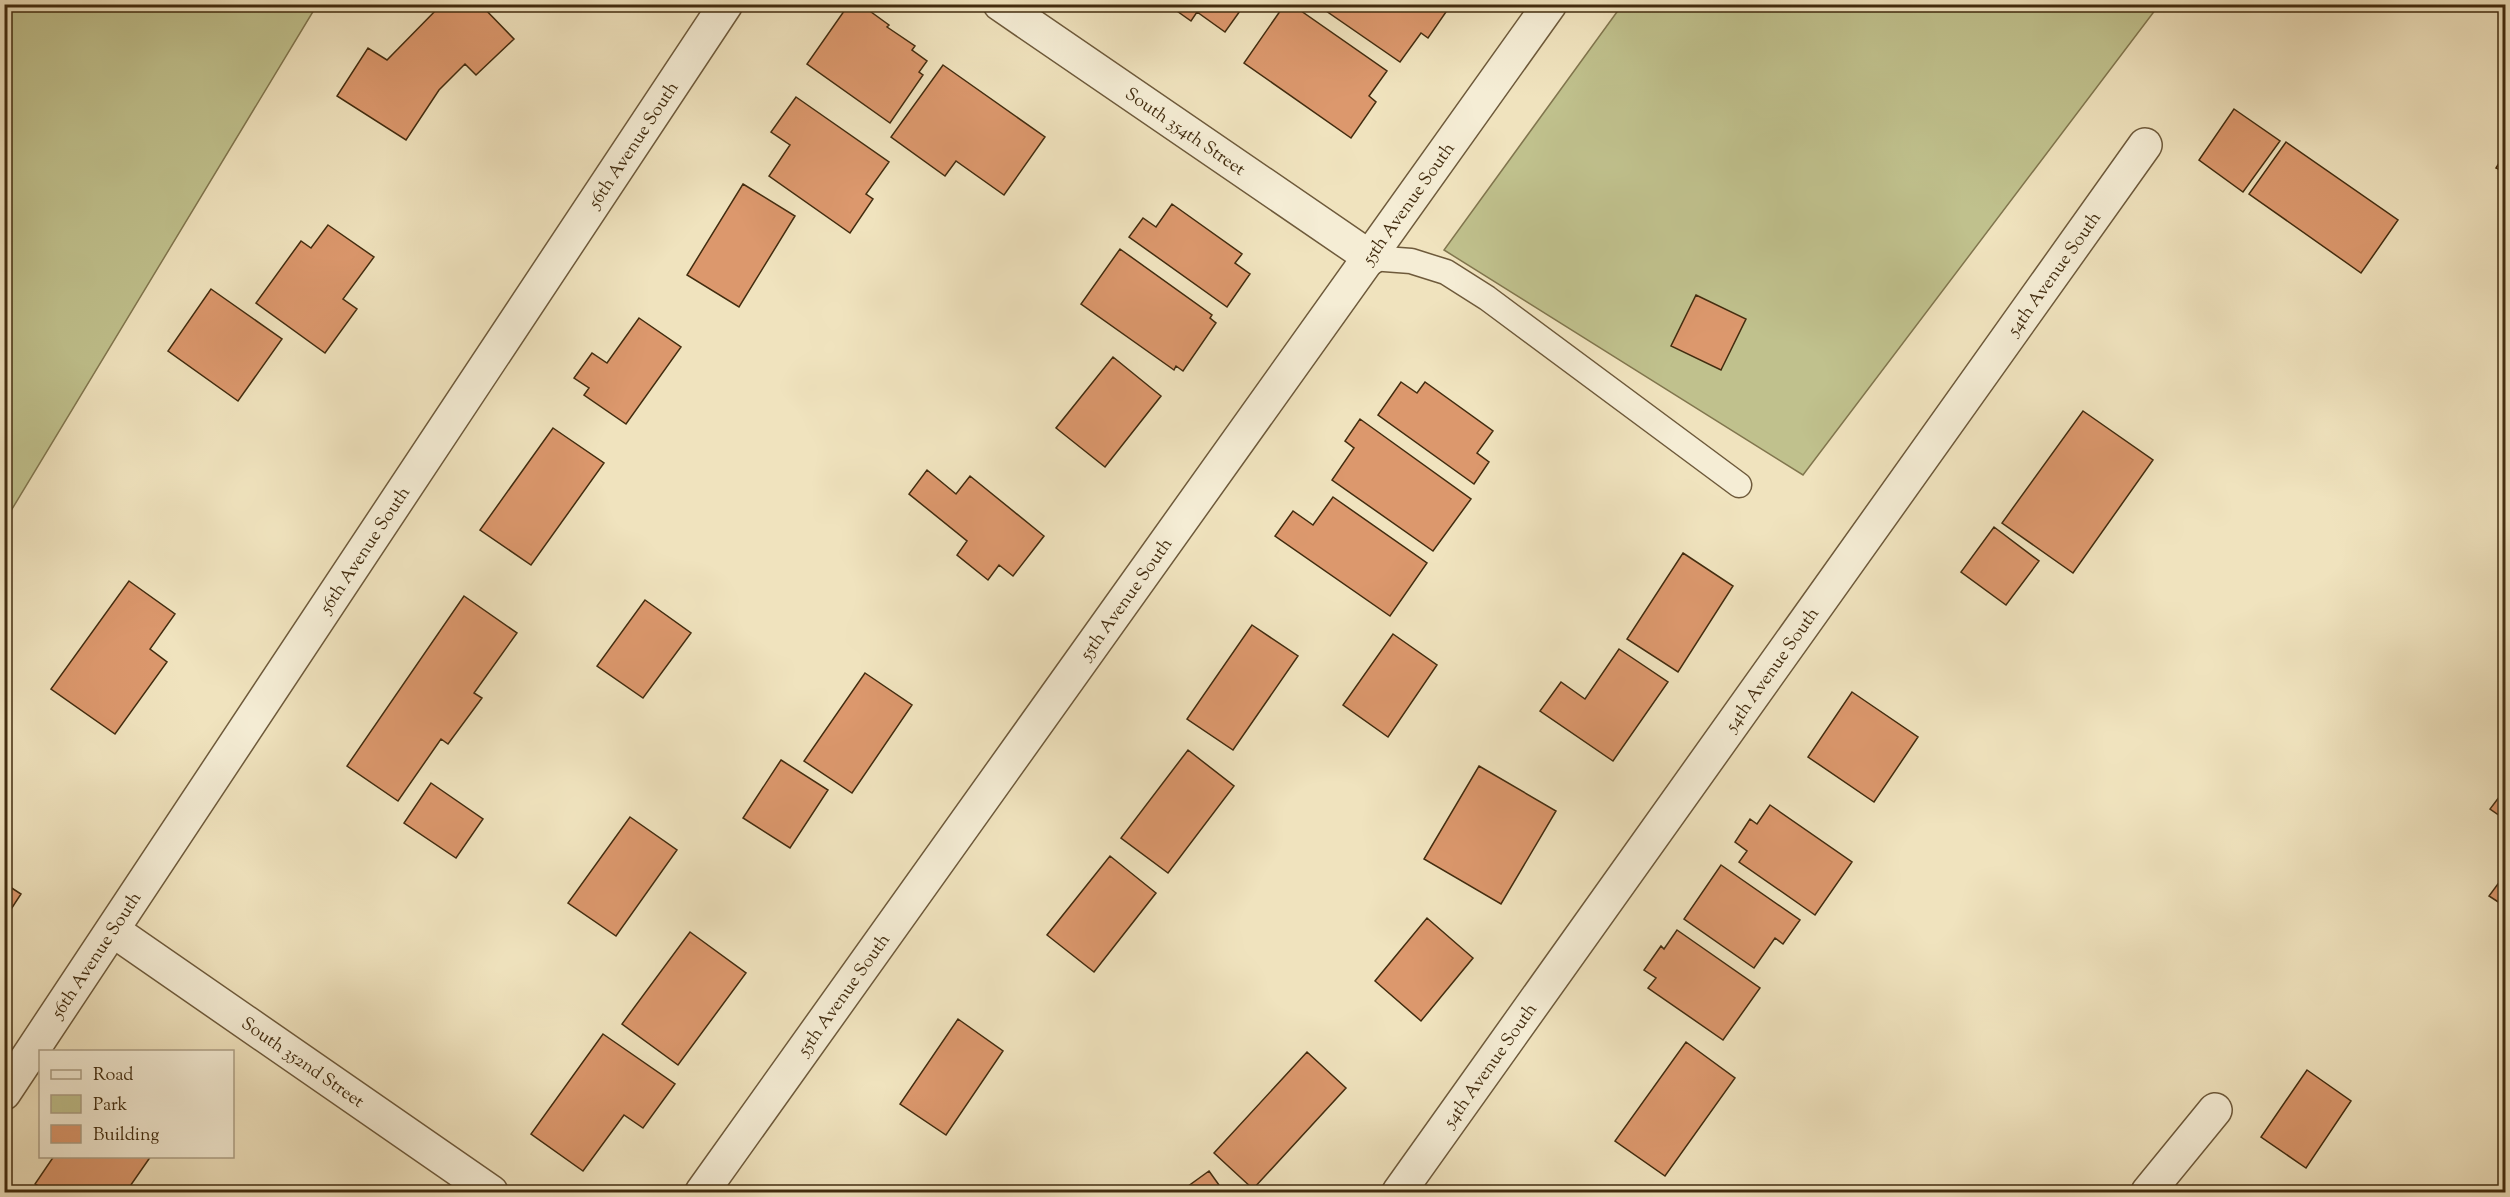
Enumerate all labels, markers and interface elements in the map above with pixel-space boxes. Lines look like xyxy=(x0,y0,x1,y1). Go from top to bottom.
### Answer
street label: 56th Avenue South xyxy=(582,77,686,215)
street label: South 354th Street xyxy=(1119,82,1250,183)
street label: 55th Avenue South xyxy=(1356,137,1462,272)
street label: 54th Avenue South xyxy=(2001,207,2109,343)
street label: 56th Avenue South xyxy=(314,482,418,620)
street label: 55th Avenue South xyxy=(1074,533,1180,667)
street label: 54th Avenue South xyxy=(1719,602,1827,739)
street label: 56th Avenue South xyxy=(45,887,149,1025)
street label: 55th Avenue South xyxy=(792,929,898,1063)
street label: 54th Avenue South xyxy=(1437,998,1545,1134)
street label: South 352nd Street xyxy=(235,1012,369,1115)
legend xyxy=(39,1050,234,1158)
text: Road xyxy=(93,1063,133,1089)
text: Park xyxy=(93,1093,128,1119)
text: Building xyxy=(93,1123,159,1149)

